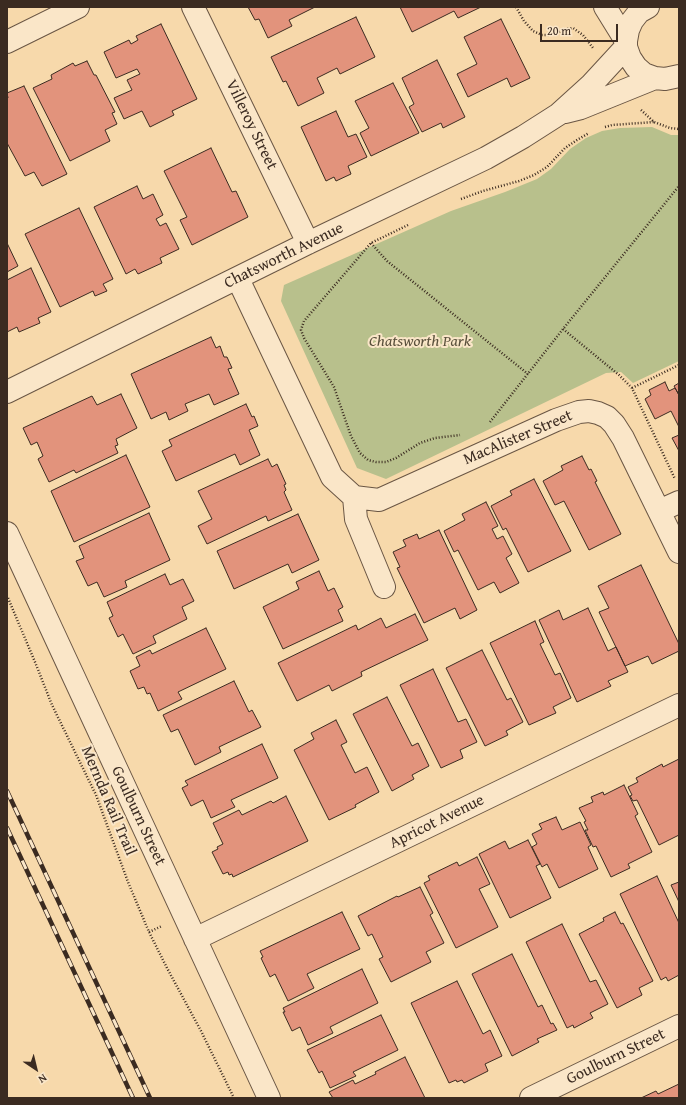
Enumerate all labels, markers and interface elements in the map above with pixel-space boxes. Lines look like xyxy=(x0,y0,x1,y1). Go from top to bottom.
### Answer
scale bar xyxy=(542,16,620,42)
text: 20 m xyxy=(547,22,571,39)
street label: Villeroy Street xyxy=(221,77,281,173)
street label: Chatsworth Avenue xyxy=(221,219,347,293)
park label: Chatsworth Park xyxy=(369,332,471,352)
street label: MacAlister Street xyxy=(461,406,575,470)
street label: Mernda Rail Trail xyxy=(76,743,140,859)
street label: Goulburn Street xyxy=(107,763,169,869)
street label: Apricot Avenue xyxy=(386,791,488,853)
street label: Goulburn Street xyxy=(564,1025,668,1089)
north arrow xyxy=(16,1049,56,1089)
text: N xyxy=(35,1070,50,1087)

